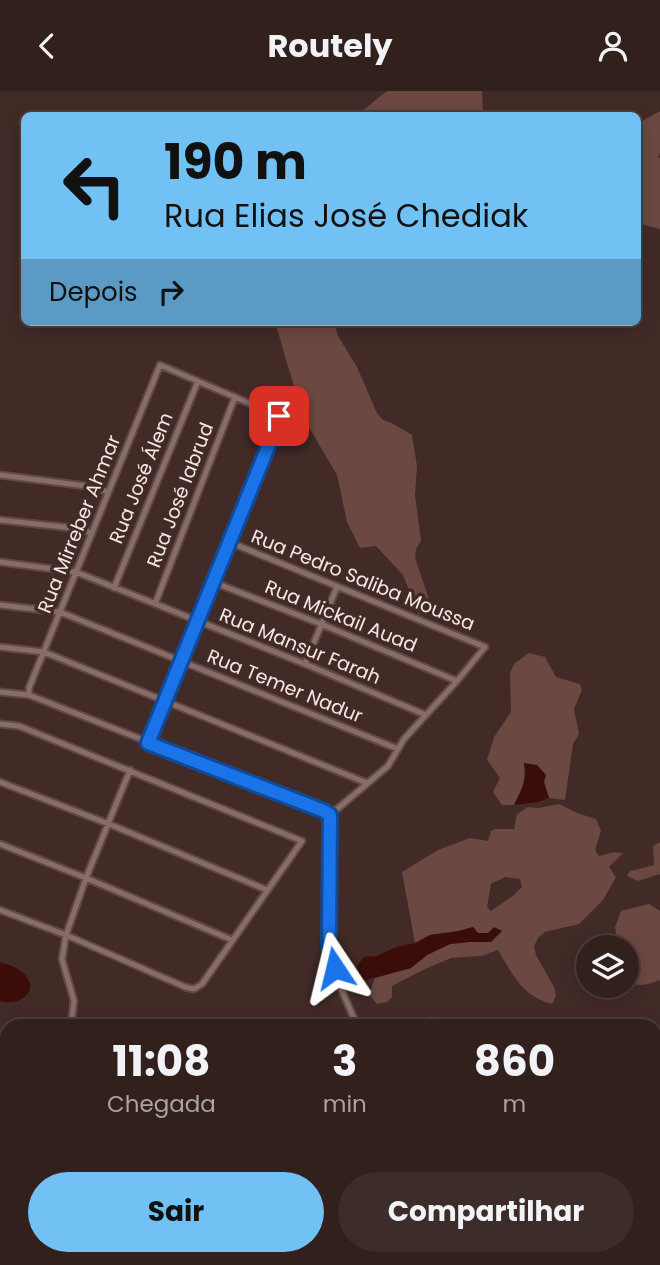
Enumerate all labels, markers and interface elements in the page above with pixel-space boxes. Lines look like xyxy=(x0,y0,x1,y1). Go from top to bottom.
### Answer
text: Routely xyxy=(267,23,393,68)
icon: back xyxy=(28,27,66,65)
icon: person xyxy=(594,27,632,65)
text: 190 m xyxy=(164,128,307,196)
icon: left xyxy=(49,140,140,231)
text: Rua Elias José Chediak xyxy=(164,193,528,238)
icon: right xyxy=(152,273,190,311)
text: Depois xyxy=(49,274,138,310)
pin xyxy=(249,386,309,446)
icon: arrive xyxy=(260,397,298,435)
street label: Rua José Álem xyxy=(102,408,180,548)
street label: Rua José Iabrud xyxy=(140,419,220,571)
street label: Rua Mirreber Ahmar xyxy=(31,431,127,617)
street label: Rua Pedro Saliba Moussa xyxy=(247,523,479,637)
street label: Rua Mickail Auad xyxy=(261,573,421,659)
street label: Rua Mansur Farah xyxy=(215,601,385,691)
street label: Rua Temer Nadur xyxy=(203,642,367,730)
position arrow xyxy=(298,931,372,1005)
map controls xyxy=(576,935,639,998)
button: layers xyxy=(576,935,639,998)
text: 11:08 xyxy=(112,1032,210,1091)
text: 3 xyxy=(332,1032,358,1091)
text: 860 xyxy=(474,1032,555,1091)
text: Chegada xyxy=(107,1088,216,1120)
text: min xyxy=(323,1088,367,1120)
text: m xyxy=(503,1088,526,1120)
button: Sair xyxy=(28,1172,324,1252)
button: Compartilhar xyxy=(338,1172,634,1252)

